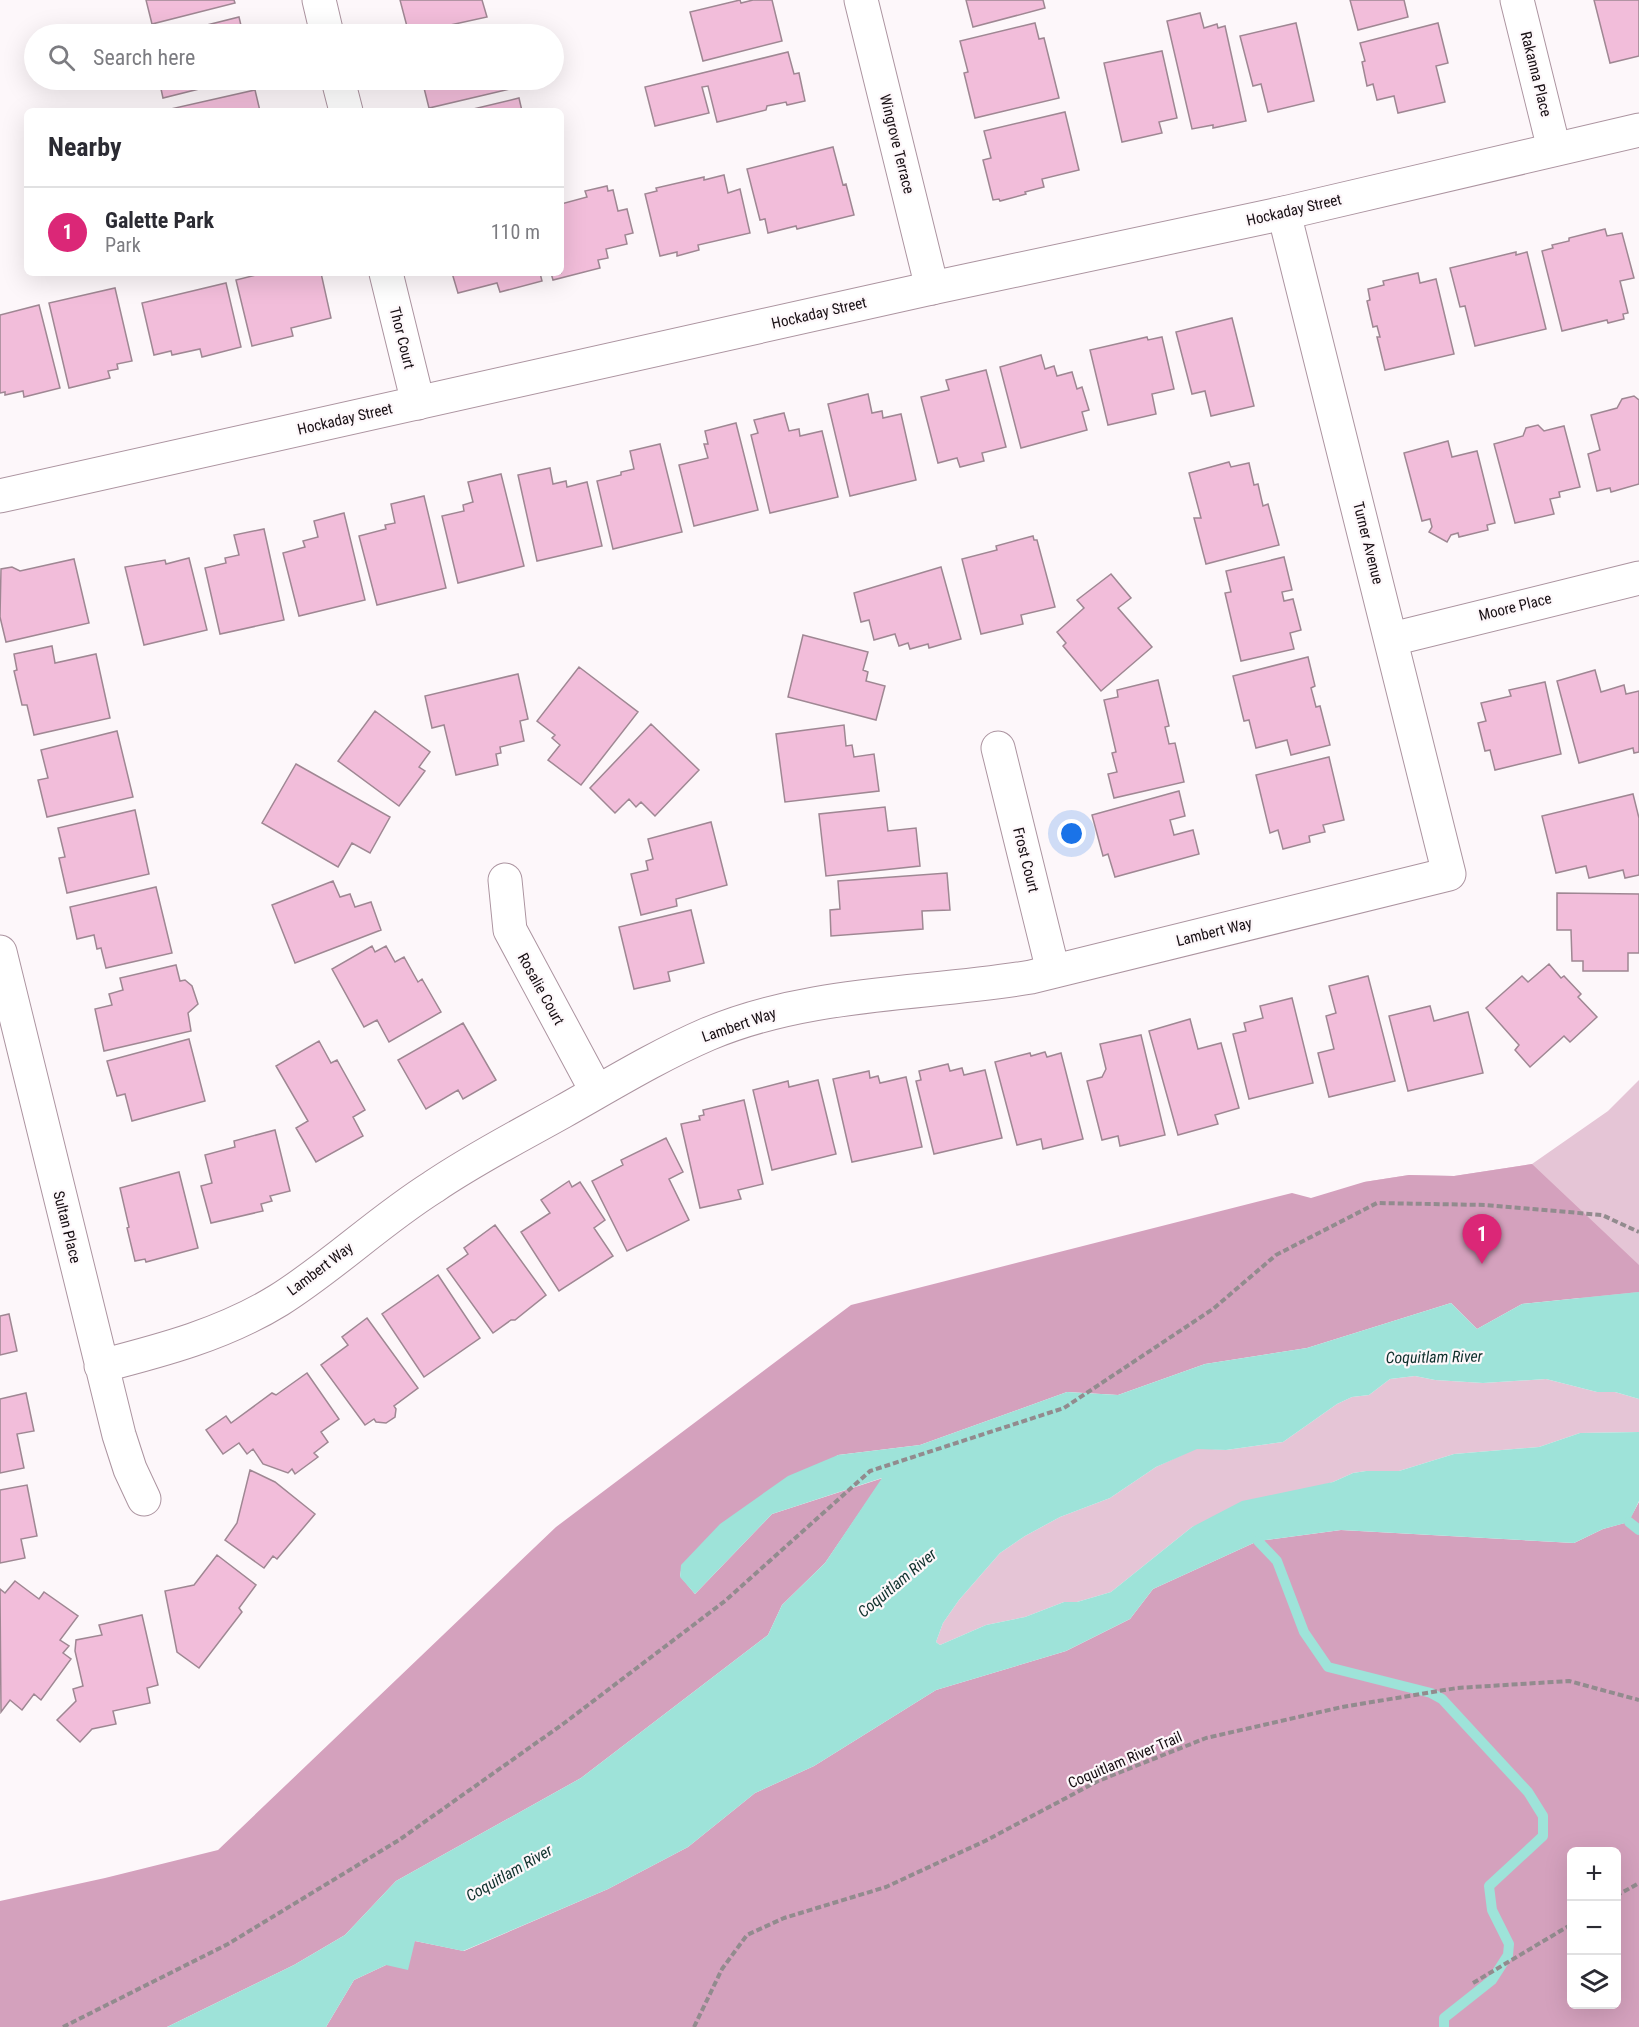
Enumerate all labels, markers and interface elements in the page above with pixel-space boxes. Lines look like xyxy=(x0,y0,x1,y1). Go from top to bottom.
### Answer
search box xyxy=(24,24,564,90)
street label: Rakanna Place xyxy=(1517,30,1555,118)
icon: search xyxy=(45,41,78,74)
text: Search here xyxy=(93,45,195,70)
street label: Wingrove Terrace xyxy=(876,92,918,196)
text: Nearby xyxy=(48,132,122,162)
street label: Hockaday Street xyxy=(1245,190,1343,230)
text: Galette Park xyxy=(105,208,214,233)
text: 1 xyxy=(62,220,73,244)
text: 110 m xyxy=(491,220,540,244)
text: Park xyxy=(105,233,141,257)
street label: Hockaday Street xyxy=(770,293,868,333)
street label: Thor Court xyxy=(386,305,418,371)
street label: Hockaday Street xyxy=(296,399,394,439)
street label: Turner Avenue xyxy=(1349,500,1387,586)
street label: Moore Place xyxy=(1477,589,1553,625)
your location xyxy=(1057,819,1086,848)
street label: Frost Court xyxy=(1009,826,1043,894)
street label: Lambert Way xyxy=(1174,914,1254,950)
street label: Rosalie Court xyxy=(514,950,568,1028)
street label: Lambert Way xyxy=(699,1004,779,1046)
street label: Sultan Place xyxy=(49,1189,85,1265)
pin: 1 xyxy=(1462,1214,1502,1264)
street label: Lambert Way xyxy=(284,1239,356,1299)
water label: Coquitlam River xyxy=(1386,1347,1484,1367)
water label: Coquitlam River xyxy=(854,1544,941,1621)
street label: Coquitlam River Trail xyxy=(1065,1728,1185,1792)
water label: Coquitlam River xyxy=(462,1840,557,1905)
map controls xyxy=(1567,1847,1621,2009)
button: + xyxy=(1567,1847,1621,1901)
button: − xyxy=(1567,1901,1621,1955)
button: layers xyxy=(1567,1955,1621,2009)

